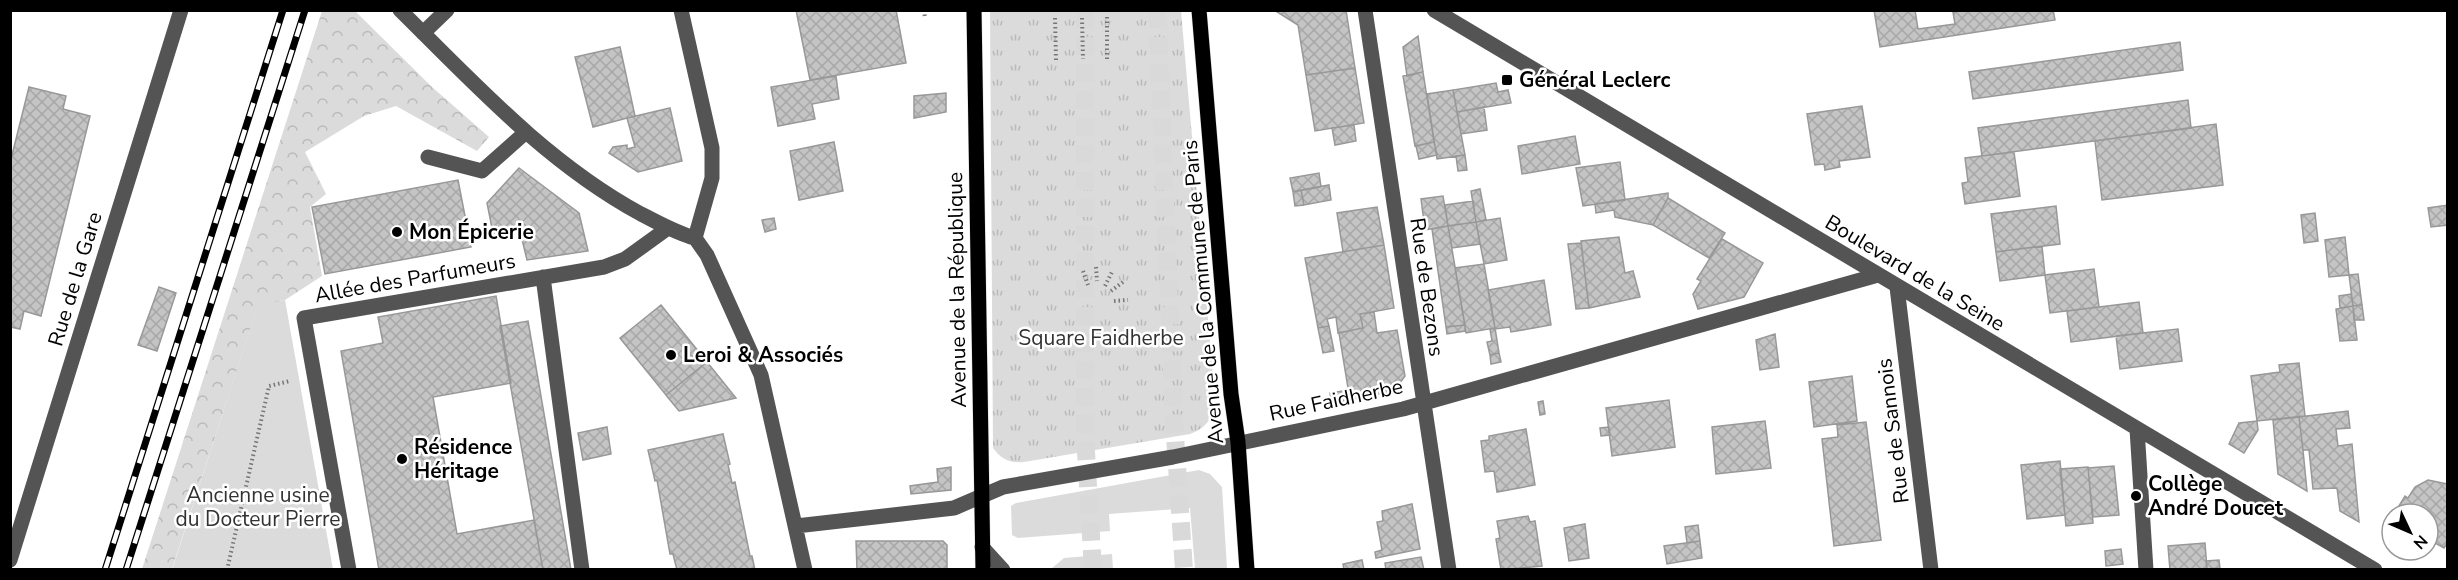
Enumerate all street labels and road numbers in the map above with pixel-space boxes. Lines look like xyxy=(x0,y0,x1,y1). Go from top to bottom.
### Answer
street label: Avenue de la Commune de Paris xyxy=(1176,139,1230,445)
street label: Avenue de la République xyxy=(941,172,973,408)
street label: Rue de la Gare xyxy=(41,208,109,350)
street label: Boulevard de la Seine xyxy=(1820,208,2010,338)
street label: Rue de Bezons xyxy=(1403,216,1451,358)
street label: Allée des Parfumeurs xyxy=(312,247,518,309)
street label: Rue de Sannois xyxy=(1870,357,1916,505)
street label: Rue Faidherbe xyxy=(1267,372,1405,428)

